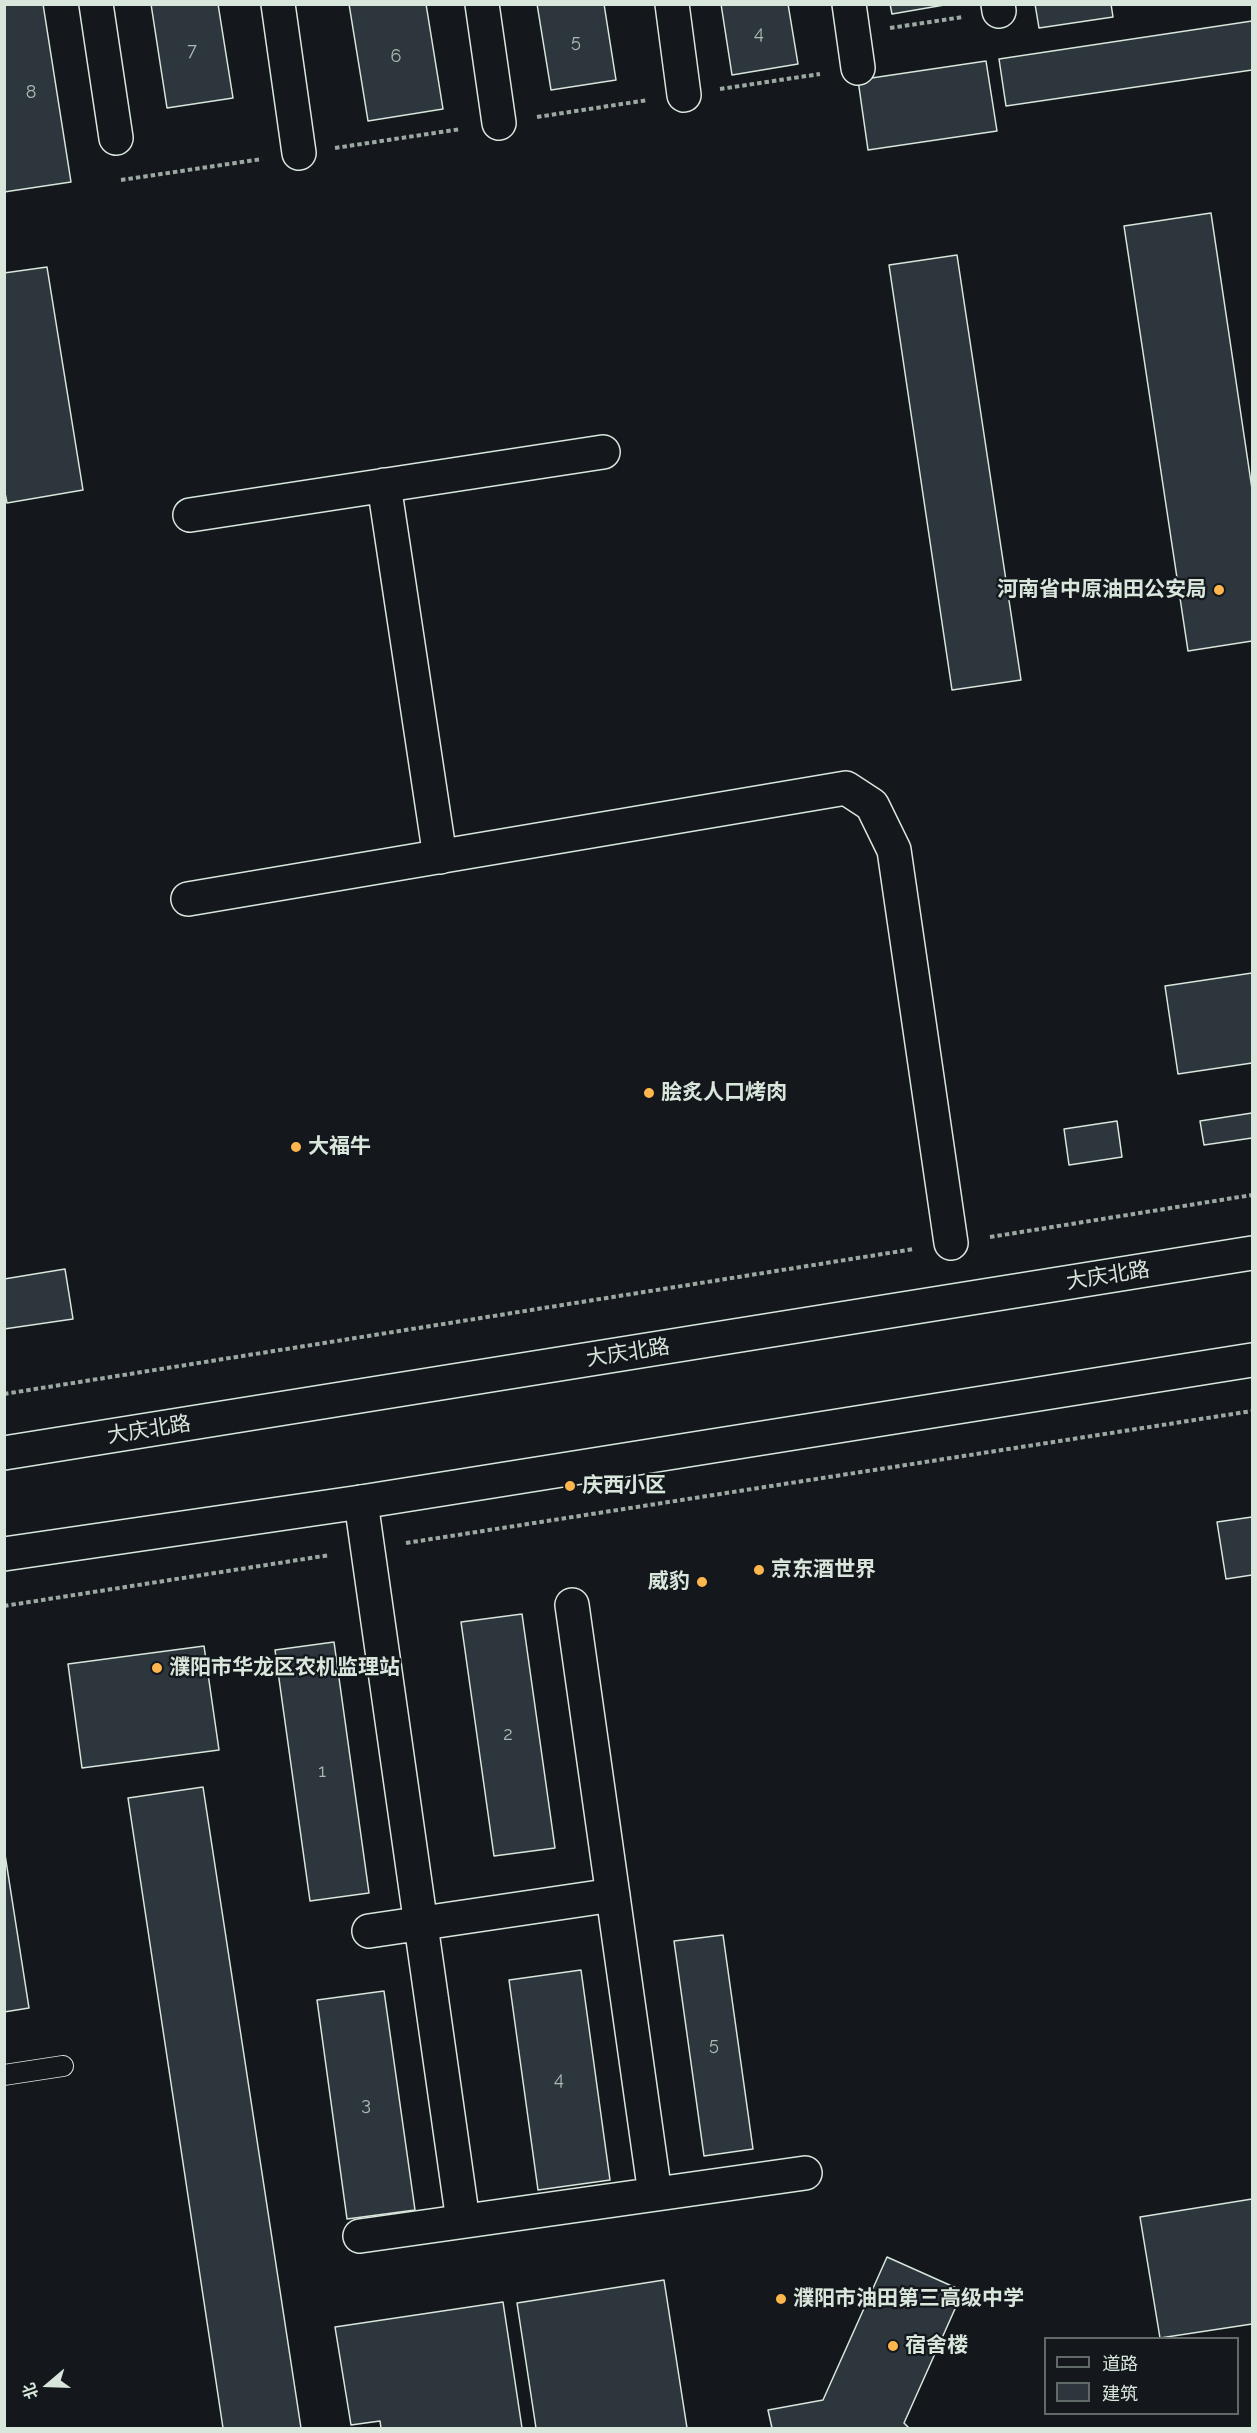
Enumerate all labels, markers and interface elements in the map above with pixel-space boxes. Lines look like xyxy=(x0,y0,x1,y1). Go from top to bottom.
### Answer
house number: 4 xyxy=(754,23,764,45)
house number: 5 xyxy=(571,31,581,53)
house number: 7 xyxy=(187,40,197,62)
house number: 6 xyxy=(391,46,401,68)
house number: 8 xyxy=(26,82,36,104)
place label: 河南省中原油田公安局 xyxy=(997,577,1207,603)
marker: 河南省中原油田公安局 xyxy=(1212,583,1226,597)
place label: 脍炙人口烤肉 xyxy=(661,1080,787,1106)
marker: 脍炙人口烤肉 xyxy=(642,1086,656,1100)
place label: 大福牛 xyxy=(308,1134,371,1160)
marker: 大福牛 xyxy=(289,1140,303,1154)
street label: 大庆北路 xyxy=(1065,1257,1151,1295)
street label: 大庆北路 xyxy=(585,1334,671,1372)
street label: 大庆北路 xyxy=(106,1411,192,1449)
place label: 庆西小区 xyxy=(582,1473,666,1499)
marker: 庆西小区 xyxy=(563,1479,577,1493)
place label: 京东酒世界 xyxy=(771,1557,876,1583)
marker: 京东酒世界 xyxy=(752,1563,766,1577)
place label: 威豹 xyxy=(648,1569,690,1595)
marker: 威豹 xyxy=(695,1575,709,1589)
place label: 濮阳市华龙区农机监理站 xyxy=(169,1655,400,1681)
marker: 濮阳市华龙区农机监理站 xyxy=(150,1661,164,1675)
house number: 2 xyxy=(503,1724,513,1746)
house number: 1 xyxy=(318,1761,326,1783)
house number: 5 xyxy=(709,2034,719,2056)
house number: 4 xyxy=(554,2069,564,2091)
house number: 3 xyxy=(361,2094,371,2116)
place label: 濮阳市油田第三高级中学 xyxy=(793,2286,1024,2312)
marker: 濮阳市油田第三高级中学 xyxy=(774,2292,788,2306)
place label: 宿舍楼 xyxy=(905,2333,968,2359)
legend xyxy=(1044,2337,1239,2415)
marker: 宿舍楼 xyxy=(886,2339,900,2353)
text: 道路 xyxy=(1102,2353,1138,2374)
north arrow xyxy=(18,2355,78,2415)
text: 北 xyxy=(19,2380,42,2402)
text: 建筑 xyxy=(1102,2383,1138,2404)

